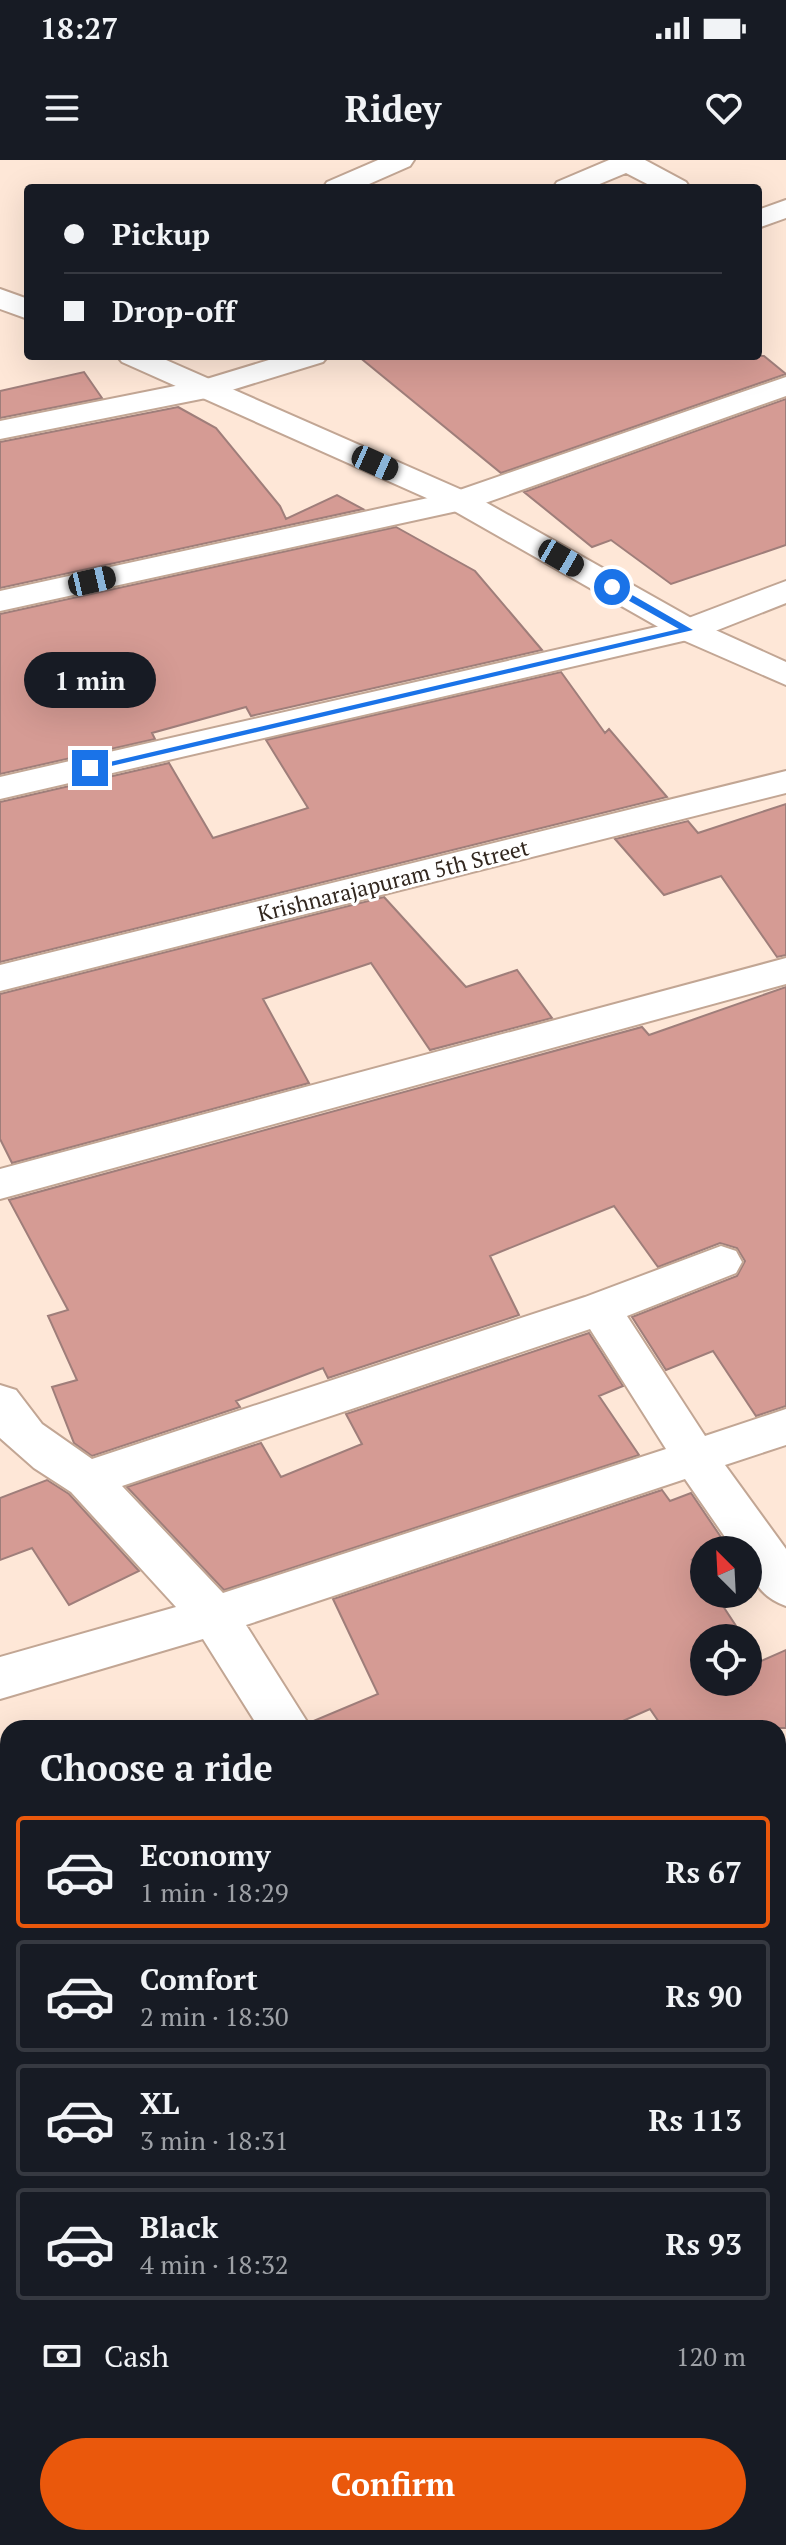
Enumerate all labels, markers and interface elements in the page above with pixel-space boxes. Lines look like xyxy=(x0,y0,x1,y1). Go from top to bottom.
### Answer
text: 18:27 xyxy=(40,8,118,48)
text: Ridey xyxy=(345,85,441,132)
icon: menu xyxy=(40,86,84,130)
icon: heart xyxy=(702,86,746,130)
text: Pickup xyxy=(112,214,210,254)
text: Drop-off xyxy=(112,291,236,331)
car xyxy=(348,442,402,484)
car xyxy=(534,536,588,580)
car xyxy=(66,564,118,598)
route start xyxy=(594,569,630,605)
callout: 1 min xyxy=(24,652,156,708)
text: 1 min xyxy=(54,663,126,697)
route end xyxy=(72,750,108,786)
street label: Krishnarajapuram 5th Street xyxy=(254,832,532,928)
north arrow xyxy=(690,1536,762,1608)
map controls xyxy=(690,1536,762,1696)
button: locate xyxy=(690,1624,762,1696)
text: Choose a ride xyxy=(40,1744,273,1791)
text: Economy xyxy=(140,1835,271,1875)
icon: car xyxy=(44,1836,116,1908)
text: Rs 67 xyxy=(666,1852,742,1892)
text: 1 min · 18:29 xyxy=(140,1875,289,1909)
text: Comfort xyxy=(140,1959,258,1999)
icon: car xyxy=(44,1960,116,2032)
text: Rs 90 xyxy=(666,1976,742,2016)
text: 2 min · 18:30 xyxy=(140,1999,289,2033)
text: XL xyxy=(140,2083,179,2123)
icon: car xyxy=(44,2084,116,2156)
text: Rs 113 xyxy=(649,2100,742,2140)
text: 3 min · 18:31 xyxy=(140,2123,289,2157)
text: Black xyxy=(140,2207,218,2247)
icon: car xyxy=(44,2208,116,2280)
text: Rs 93 xyxy=(666,2224,742,2264)
text: 4 min · 18:32 xyxy=(140,2247,289,2281)
icon: cash xyxy=(40,2334,84,2378)
text: Cash xyxy=(104,2336,169,2376)
text: 120 m xyxy=(676,2339,746,2373)
button: Confirm xyxy=(40,2438,746,2530)

